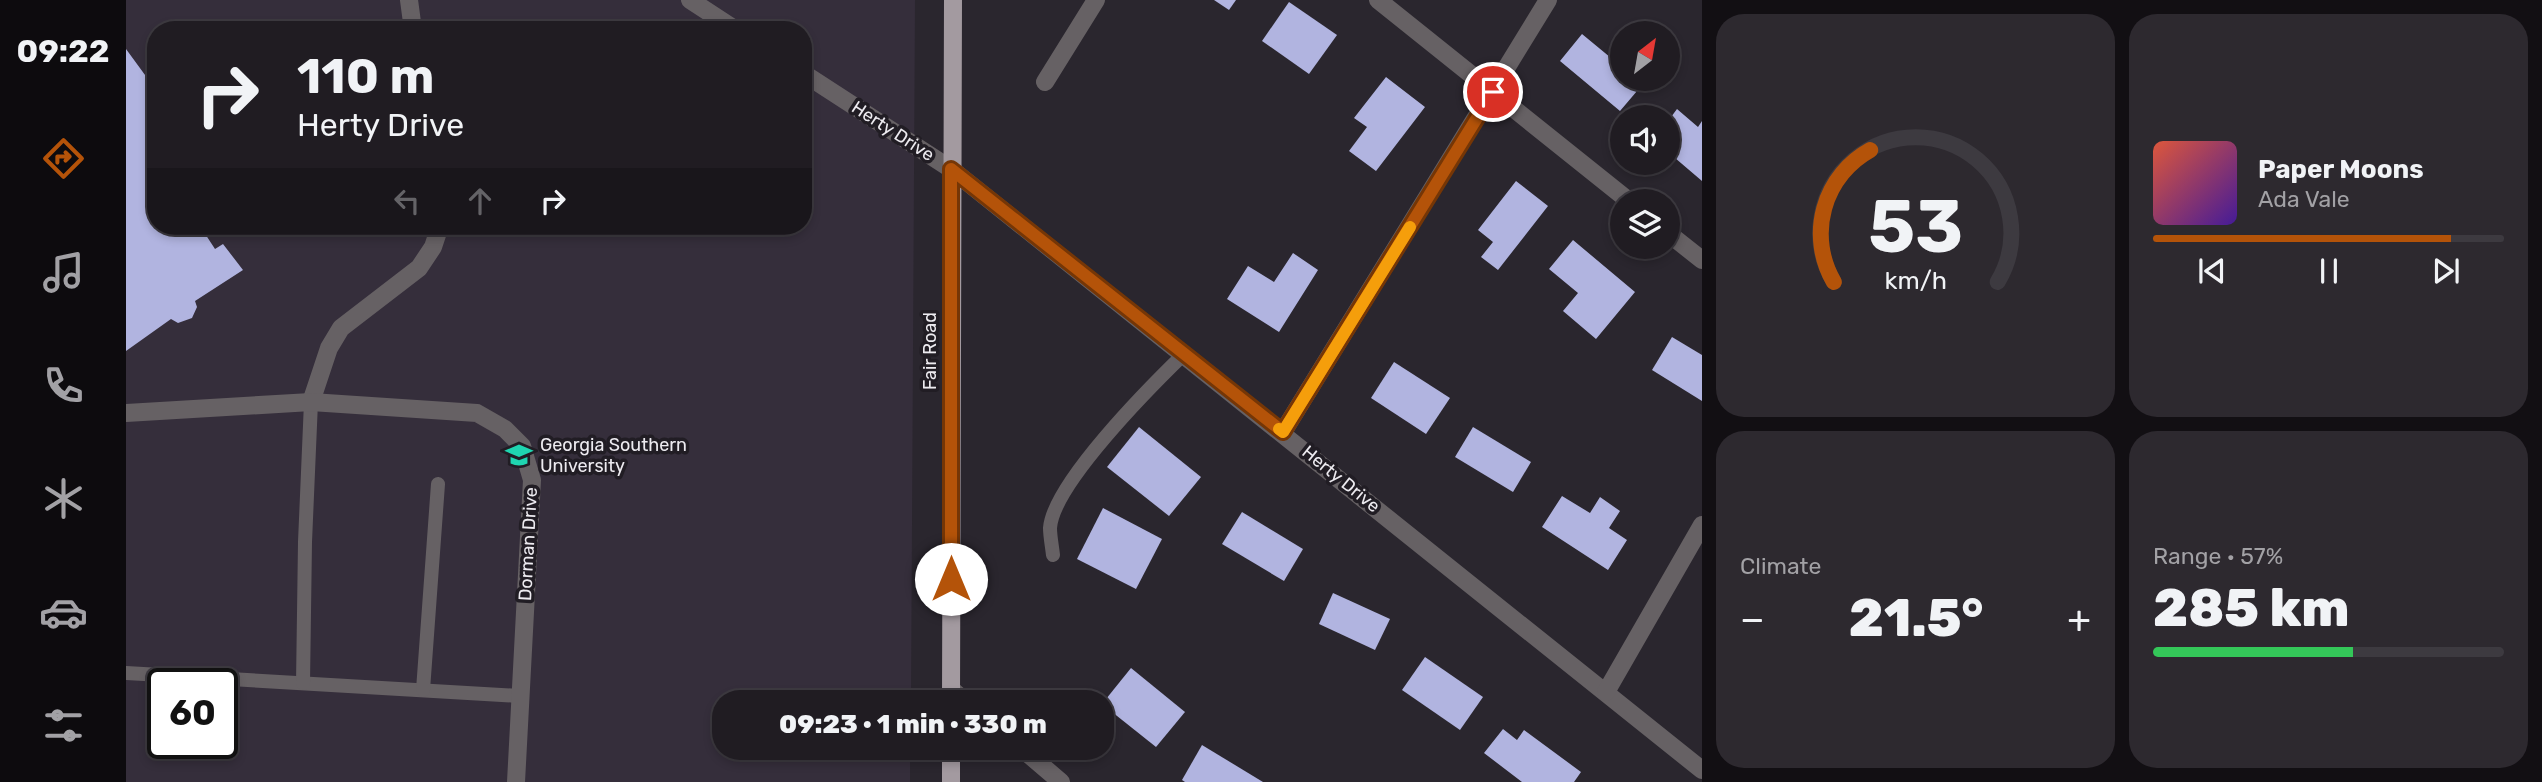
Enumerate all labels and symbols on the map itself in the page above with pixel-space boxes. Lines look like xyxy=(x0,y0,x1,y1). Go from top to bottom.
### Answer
north arrow xyxy=(1610,21,1680,91)
pin xyxy=(1463,62,1523,122)
street label: Herty Drive xyxy=(848,96,938,166)
street label: Fair Road xyxy=(919,312,941,390)
place label: Georgia Southern University xyxy=(540,434,687,477)
school or university icon: Georgia Southern University xyxy=(504,440,534,470)
street label: Herty Drive xyxy=(1298,441,1384,517)
street label: Dorman Drive xyxy=(514,486,542,602)
position arrow xyxy=(914,542,988,616)
speed limit sign: 60 xyxy=(147,668,238,759)

